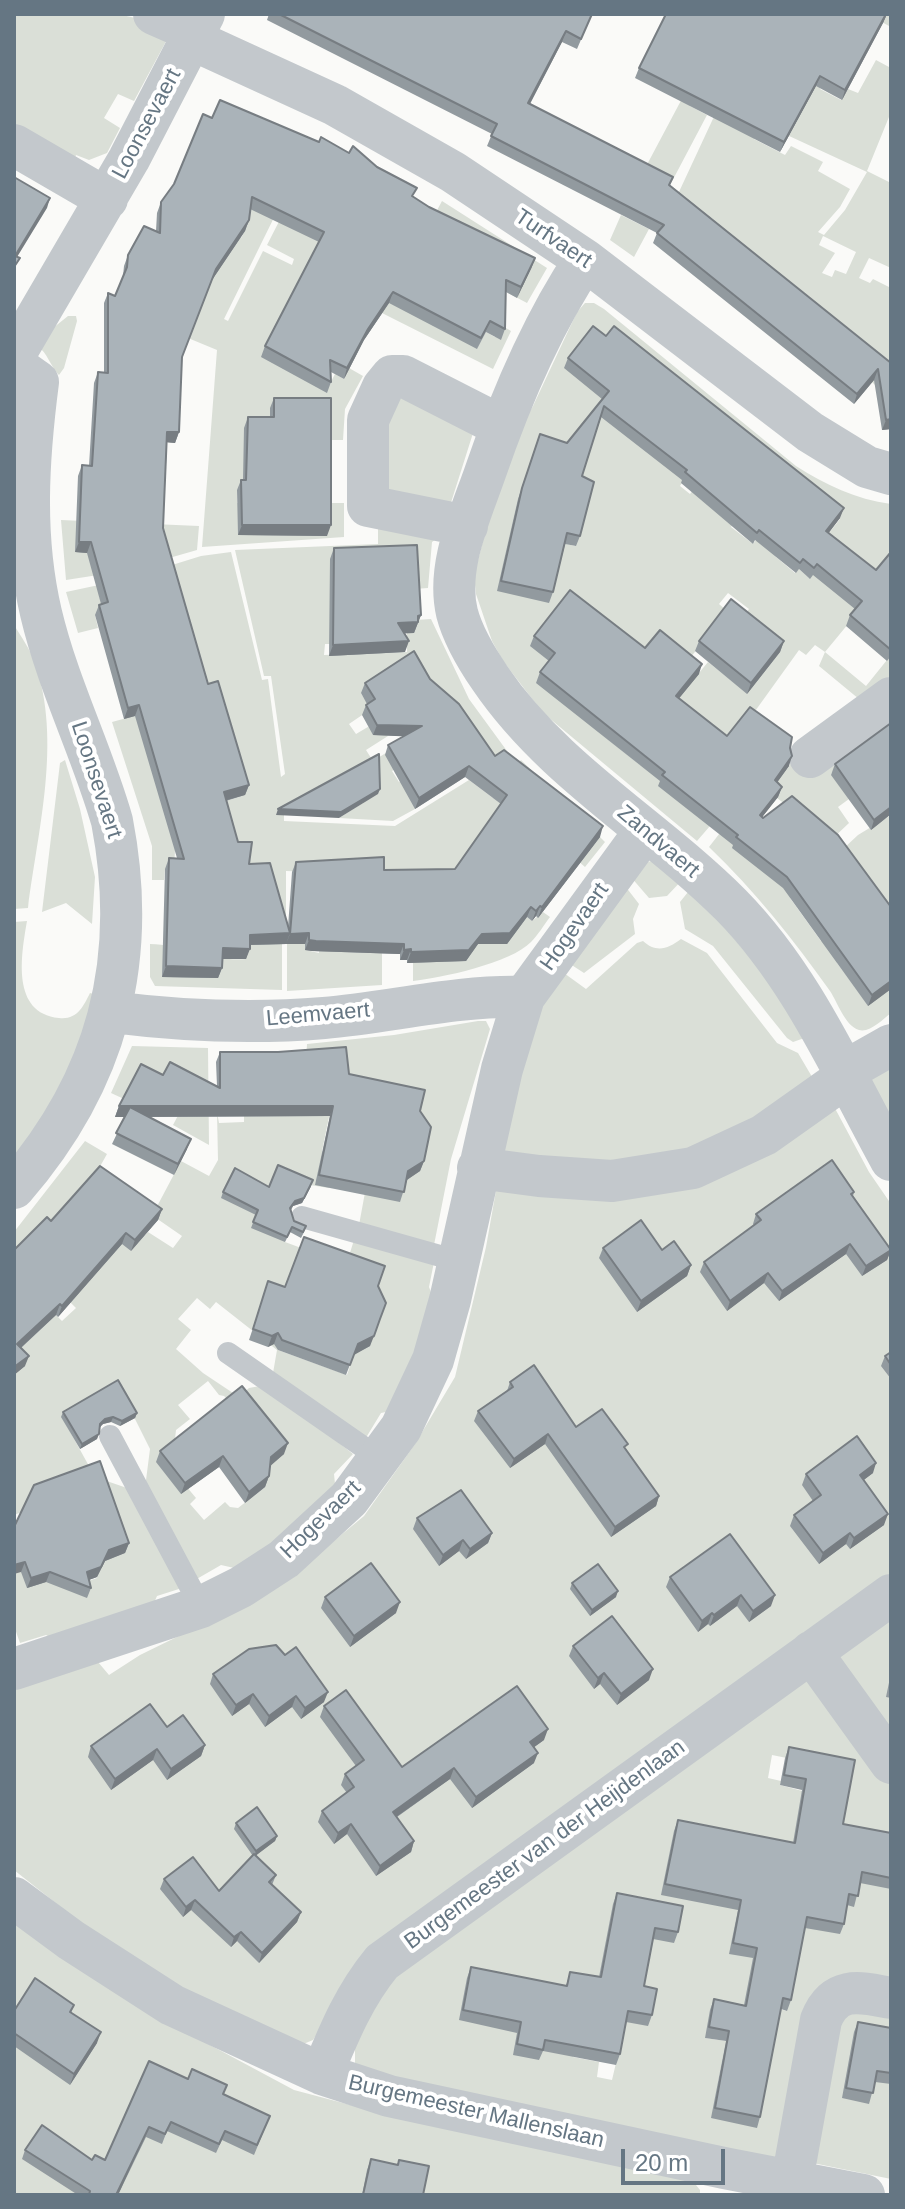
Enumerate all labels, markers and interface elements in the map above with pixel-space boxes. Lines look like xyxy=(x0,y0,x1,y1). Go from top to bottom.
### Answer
street label: Loonsevaert xyxy=(107,64,187,184)
street label: Turfvaert xyxy=(509,204,597,274)
street label: Loonsevaert xyxy=(65,718,127,842)
street label: Zandvaert xyxy=(612,800,704,884)
street label: Hogevaert xyxy=(535,878,615,976)
street label: Leemvaert xyxy=(265,997,371,1033)
street label: Hogevaert xyxy=(275,1475,367,1565)
street label: Burgemeester van der Heijdenlaan xyxy=(400,1734,690,1956)
street label: Burgemeester Mallenslaan xyxy=(346,2070,606,2154)
scale bar xyxy=(625,2133,729,2183)
text: 20 m xyxy=(635,2149,688,2176)

